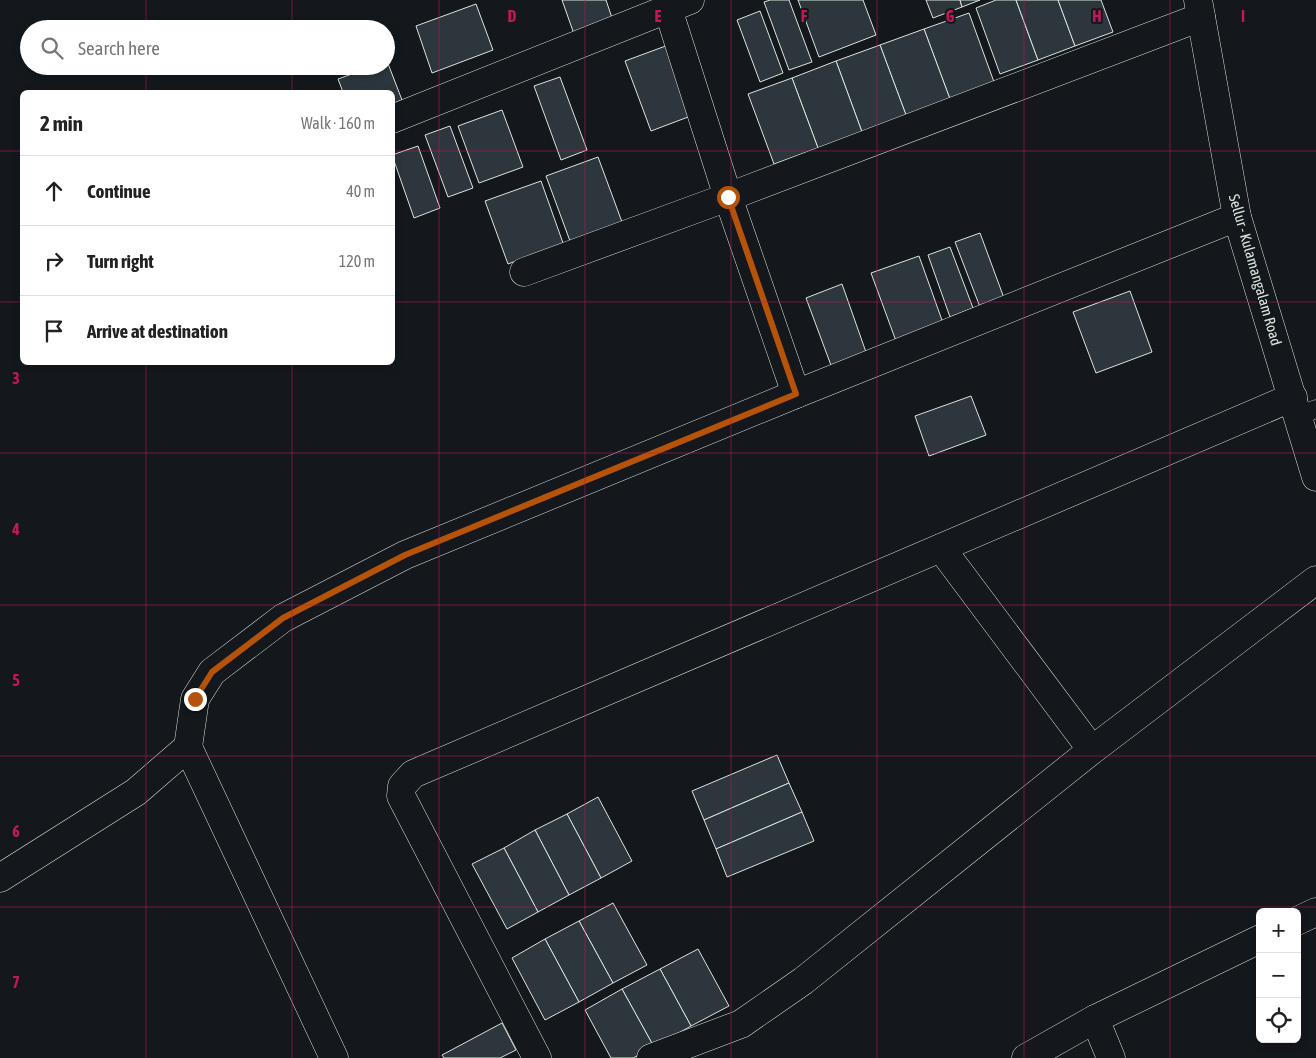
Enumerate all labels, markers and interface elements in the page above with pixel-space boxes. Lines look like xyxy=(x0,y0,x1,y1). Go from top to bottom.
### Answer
text: D xyxy=(508,7,517,25)
text: E xyxy=(655,7,662,25)
text: F xyxy=(801,7,808,25)
text: G xyxy=(946,7,955,25)
text: H xyxy=(1092,7,1102,25)
text: I xyxy=(1241,7,1245,25)
search box xyxy=(20,20,395,75)
icon: search xyxy=(38,34,66,62)
text: Search here xyxy=(78,37,160,59)
text: 2 min xyxy=(40,111,83,135)
text: Walk · 160 m xyxy=(301,114,375,132)
icon: ahead xyxy=(40,177,68,205)
text: Continue xyxy=(87,180,151,202)
text: 40 m xyxy=(346,182,375,200)
route start xyxy=(717,186,740,209)
street label: Sellur - Kulamangalam Road xyxy=(1226,192,1285,347)
icon: right xyxy=(40,247,68,275)
text: Turn right xyxy=(87,250,154,272)
text: 120 m xyxy=(339,252,375,270)
icon: arrive xyxy=(40,317,68,345)
text: Arrive at destination xyxy=(87,320,228,342)
text: 3 xyxy=(12,369,20,387)
text: 4 xyxy=(11,520,20,538)
text: 5 xyxy=(12,671,20,689)
route end xyxy=(184,688,207,711)
text: 6 xyxy=(12,822,20,840)
map controls xyxy=(1256,908,1301,1043)
button: + xyxy=(1256,908,1301,953)
button: − xyxy=(1256,953,1301,998)
text: 7 xyxy=(12,973,20,991)
button: locate xyxy=(1256,998,1301,1043)

